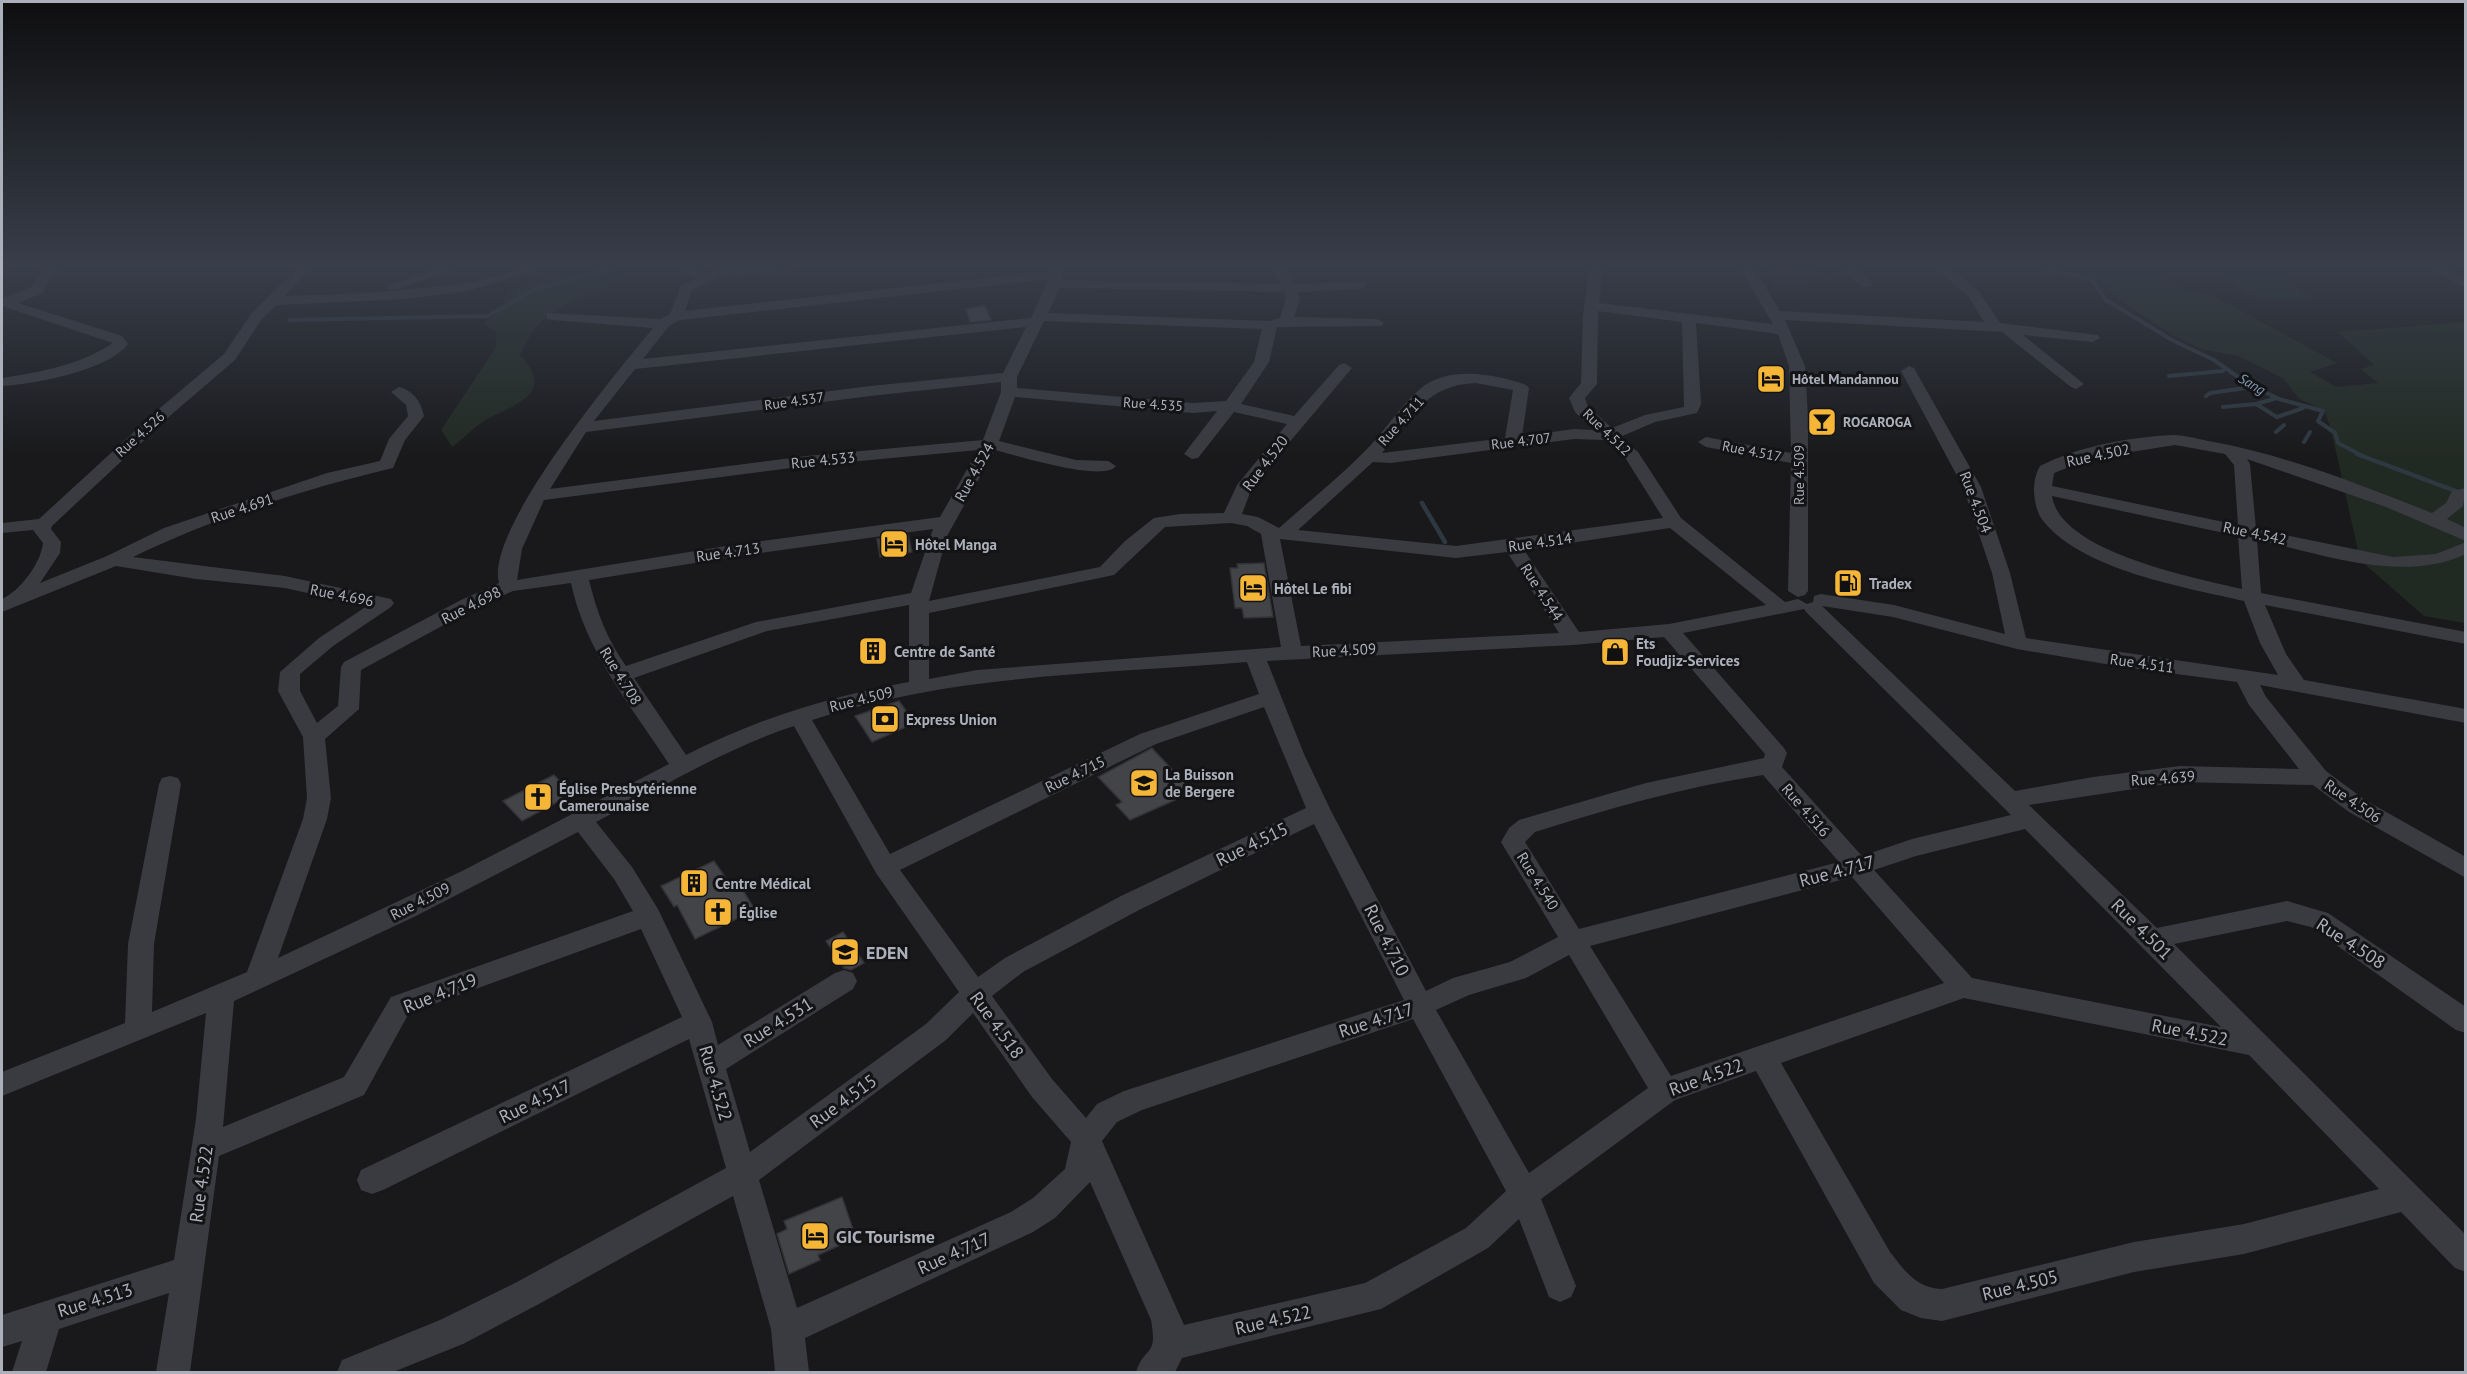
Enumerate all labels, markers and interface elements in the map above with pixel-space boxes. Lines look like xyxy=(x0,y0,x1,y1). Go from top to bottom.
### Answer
hotel icon: Hôtel Mandannou xyxy=(1755,363,1787,395)
water label: Sang xyxy=(2235,369,2269,399)
place label: Hôtel Mandannou xyxy=(1792,370,1899,388)
street label: Rue 4.537 xyxy=(763,388,825,414)
street label: Rue 4.535 xyxy=(1122,393,1184,415)
street label: Rue 4.711 xyxy=(1374,393,1428,449)
street label: Rue 4.512 xyxy=(1579,405,1635,459)
bar icon: ROGAROGA xyxy=(1806,406,1838,438)
street label: Rue 4.526 xyxy=(112,407,168,461)
place label: ROGAROGA xyxy=(1843,413,1912,431)
street label: Rue 4.707 xyxy=(1490,428,1552,454)
street label: Rue 4.520 xyxy=(1238,432,1292,494)
street label: Rue 4.517 xyxy=(1721,436,1783,466)
street label: Rue 4.524 xyxy=(950,439,998,505)
street label: Rue 4.502 xyxy=(2065,439,2131,471)
street label: Rue 4.509 xyxy=(1790,445,1808,505)
street label: Rue 4.533 xyxy=(790,447,856,473)
street label: Rue 4.504 xyxy=(1956,469,1996,535)
street label: Rue 4.691 xyxy=(208,489,276,527)
street label: Rue 4.542 xyxy=(2222,517,2288,549)
hotel icon: Hôtel Manga xyxy=(878,528,910,560)
street label: Rue 4.514 xyxy=(1507,528,1573,556)
place label: Hôtel Manga xyxy=(915,535,997,554)
street label: Rue 4.713 xyxy=(695,538,761,566)
street label: Rue 4.544 xyxy=(1516,560,1568,624)
fuel station icon: Tradex xyxy=(1832,567,1864,599)
hotel icon: Hôtel Le fibi xyxy=(1237,572,1269,604)
place label: Tradex xyxy=(1869,574,1912,593)
place label: Hôtel Le fibi xyxy=(1274,579,1352,598)
street label: Rue 4.696 xyxy=(309,580,375,610)
street label: Rue 4.698 xyxy=(438,582,504,628)
place label: Ets Foudjiz-Services xyxy=(1636,634,1740,670)
building icon: Centre de Santé xyxy=(857,635,889,667)
shop icon: Ets Foudjiz-Services xyxy=(1599,636,1631,668)
street label: Rue 4.509 xyxy=(1311,639,1377,661)
place label: Centre de Santé xyxy=(894,642,996,661)
street label: Rue 4.708 xyxy=(596,644,646,708)
street label: Rue 4.511 xyxy=(2109,649,2175,677)
street label: Rue 4.509 xyxy=(827,682,895,716)
bank icon: Express Union xyxy=(869,703,901,735)
place label: Express Union xyxy=(906,710,997,729)
street label: Rue 4.715 xyxy=(1042,751,1108,797)
place label: La Buisson de Bergere xyxy=(1165,765,1235,801)
street label: Rue 4.639 xyxy=(2130,766,2196,790)
school or university icon: La Buisson de Bergere xyxy=(1128,767,1160,799)
street label: Rue 4.506 xyxy=(2321,775,2385,827)
place label: Église Presbytérienne Camerounaise xyxy=(559,779,697,815)
street label: Rue 4.516 xyxy=(1778,779,1834,841)
church icon: Église Presbytérienne Camerounaise xyxy=(522,781,554,813)
street label: Rue 4.515 xyxy=(1212,817,1292,871)
street label: Rue 4.540 xyxy=(1513,849,1563,913)
street label: Rue 4.717 xyxy=(1797,850,1877,892)
building icon: Centre Médical xyxy=(678,867,710,899)
place label: Centre Médical xyxy=(715,874,811,893)
street label: Rue 4.509 xyxy=(387,878,453,924)
street label: Rue 4.501 xyxy=(2107,894,2177,964)
church icon: Église xyxy=(702,896,734,928)
street label: Rue 4.710 xyxy=(1359,900,1415,980)
place label: Église xyxy=(739,903,778,922)
street label: Rue 4.508 xyxy=(2312,912,2390,974)
school or university icon: EDEN xyxy=(829,936,861,968)
place label: EDEN xyxy=(866,941,908,964)
street label: Rue 4.719 xyxy=(400,968,480,1018)
street label: Rue 4.518 xyxy=(965,987,1029,1063)
street label: Rue 4.531 xyxy=(739,992,817,1052)
street label: Rue 4.717 xyxy=(1336,997,1416,1043)
street label: Rue 4.522 xyxy=(2150,1013,2230,1051)
street label: Rue 4.522 xyxy=(694,1043,738,1123)
street label: Rue 4.522 xyxy=(1666,1053,1746,1101)
street label: Rue 4.515 xyxy=(805,1069,881,1133)
street label: Rue 4.517 xyxy=(495,1074,575,1128)
street label: Rue 4.522 xyxy=(184,1144,218,1224)
hotel icon: GIC Tourisme xyxy=(799,1220,831,1252)
place label: GIC Tourisme xyxy=(836,1225,935,1248)
street label: Rue 4.717 xyxy=(914,1227,994,1279)
street label: Rue 4.505 xyxy=(1980,1264,2060,1306)
street label: Rue 4.513 xyxy=(55,1278,135,1322)
street label: Rue 4.522 xyxy=(1233,1300,1313,1340)

